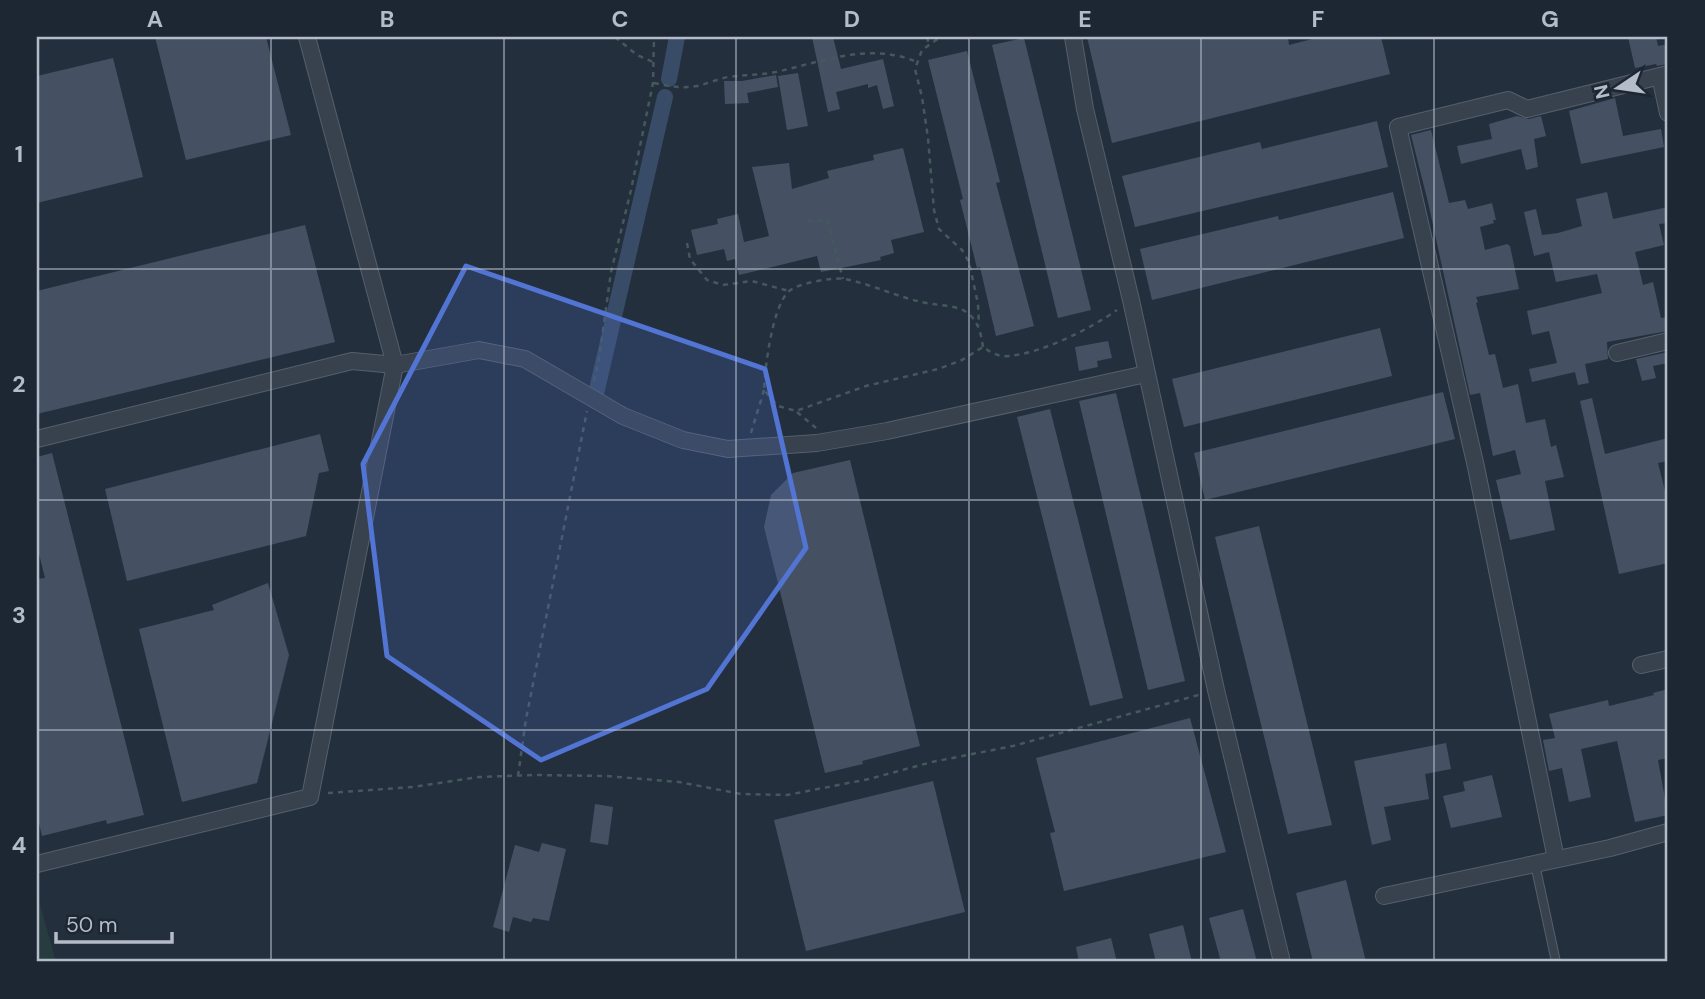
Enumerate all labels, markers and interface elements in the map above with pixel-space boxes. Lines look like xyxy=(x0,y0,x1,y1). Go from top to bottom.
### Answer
text: A xyxy=(147,4,163,34)
text: B xyxy=(380,4,394,34)
text: C xyxy=(612,4,628,34)
text: D xyxy=(844,4,860,34)
text: E xyxy=(1078,4,1092,34)
text: F xyxy=(1312,4,1325,34)
text: G xyxy=(1541,4,1559,34)
north arrow xyxy=(1582,52,1652,122)
text: N xyxy=(1588,82,1616,101)
text: 1 xyxy=(15,139,23,169)
text: 2 xyxy=(12,369,26,399)
text: 3 xyxy=(12,600,26,630)
text: 4 xyxy=(12,830,27,860)
scale bar xyxy=(56,901,172,945)
text: 50 m xyxy=(66,911,117,939)

